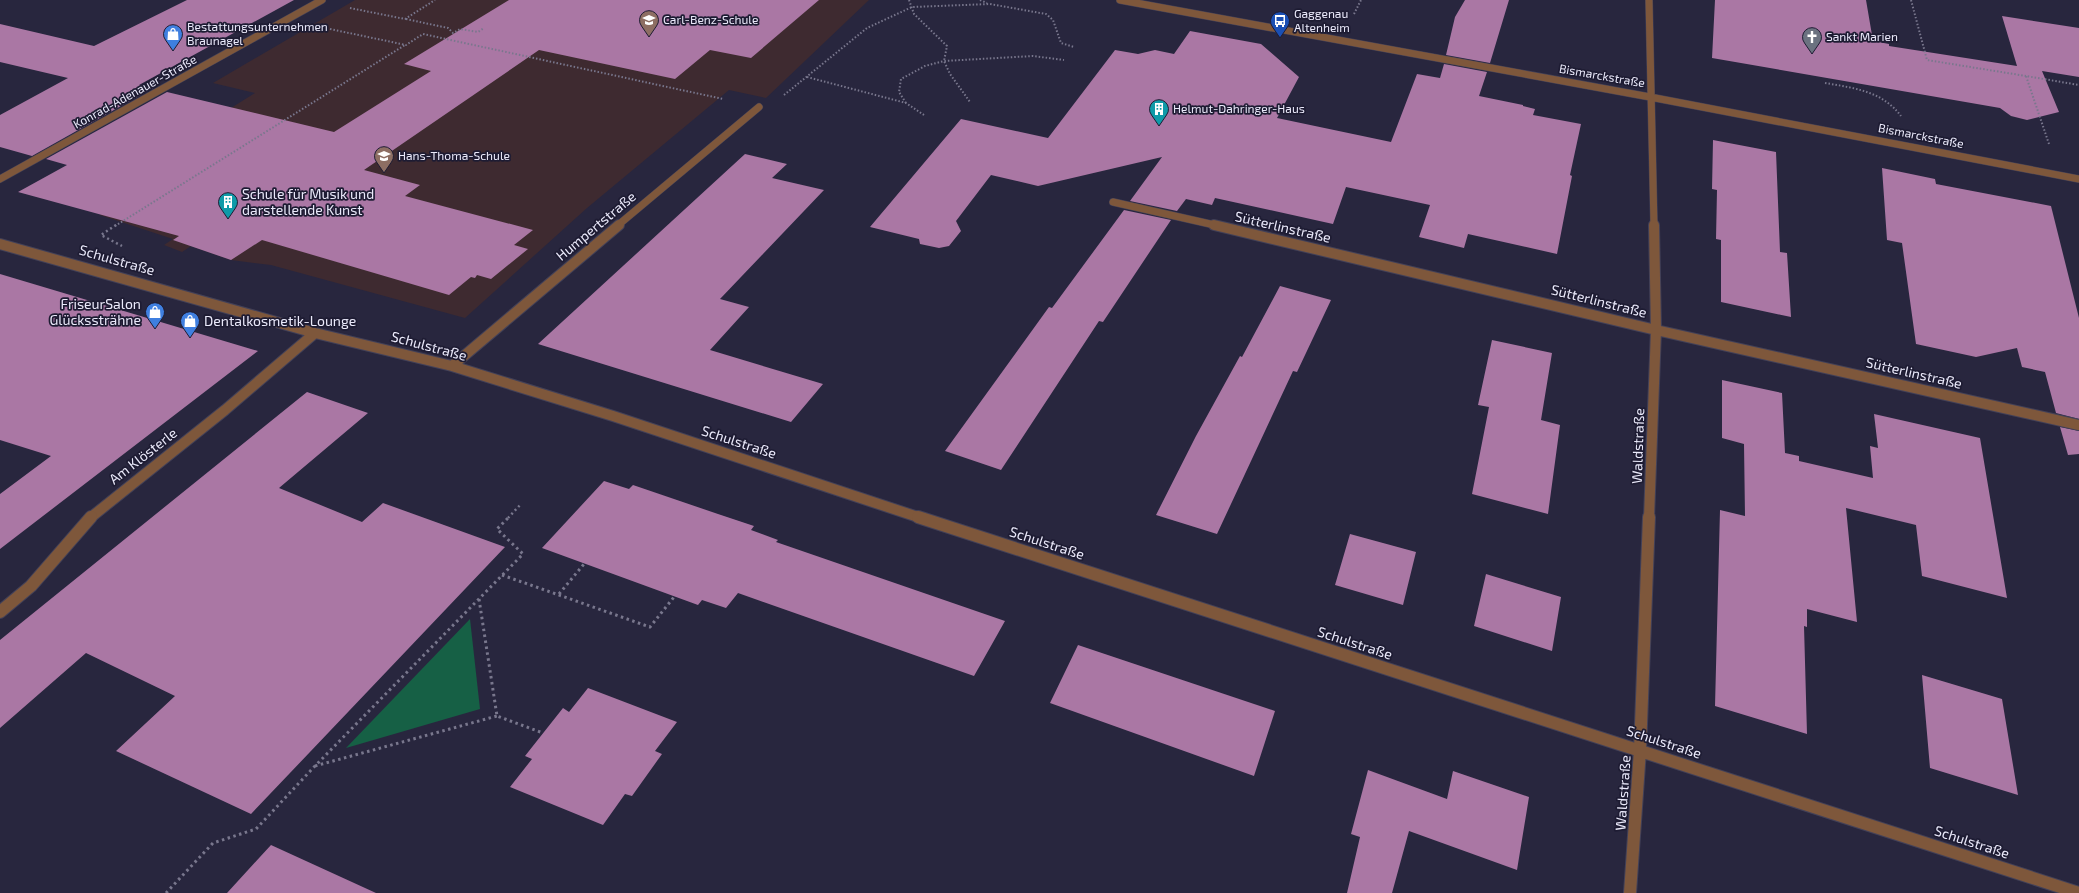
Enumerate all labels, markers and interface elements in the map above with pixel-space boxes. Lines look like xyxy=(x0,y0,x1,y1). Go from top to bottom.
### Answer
place label: Gaggenau Altenheim xyxy=(1294,6,1350,34)
school or university icon: Carl-Benz-Schule xyxy=(638,9,660,37)
bus stop icon: Gaggenau Altenheim xyxy=(1269,10,1291,38)
place label: Carl-Benz-Schule xyxy=(663,12,758,26)
place label: Bestattungsunternehmen Braunagel xyxy=(187,19,328,47)
shop icon: Bestattungsunternehmen Braunagel xyxy=(162,23,184,51)
church icon: Sankt Marien xyxy=(1801,26,1823,54)
place label: Sankt Marien xyxy=(1826,29,1898,43)
street label: Konrad-Adenauer-Straße xyxy=(70,51,199,131)
street label: Bismarckstraße xyxy=(1558,61,1646,89)
building icon: Helmut-Dahringer-Haus xyxy=(1148,98,1170,126)
place label: Helmut-Dahringer-Haus xyxy=(1173,101,1305,115)
street label: Bismarckstraße xyxy=(1877,120,1965,150)
school or university icon: Hans-Thoma-Schule xyxy=(373,145,395,173)
place label: Hans-Thoma-Schule xyxy=(398,148,510,162)
place label: Schule für Musik und darstellende Kunst xyxy=(242,185,374,218)
street label: Humpertstraße xyxy=(552,187,639,264)
building icon: Schule für Musik und darstellende Kunst xyxy=(217,191,239,219)
street label: Sütterlinstraße xyxy=(1233,207,1333,246)
street label: Schulstraße xyxy=(77,241,157,278)
street label: Sütterlinstraße xyxy=(1549,280,1649,321)
place label: FriseurSalon Glückssträhne xyxy=(49,295,141,328)
shop icon: FriseurSalon Glückssträhne xyxy=(144,301,166,329)
shop icon: Dentalkosmetik-Lounge xyxy=(179,310,201,338)
place label: Dentalkosmetik-Lounge xyxy=(204,312,356,329)
street label: Schulstraße xyxy=(389,327,469,364)
street label: Sütterlinstraße xyxy=(1864,353,1964,392)
street label: Waldstraße xyxy=(1628,408,1647,484)
street label: Schulstraße xyxy=(700,421,779,462)
street label: Am Klösterle xyxy=(105,424,180,487)
street label: Schulstraße xyxy=(1008,522,1087,563)
street label: Schulstraße xyxy=(1316,622,1395,663)
street label: Schulstraße xyxy=(1625,721,1704,762)
street label: Waldstraße xyxy=(1611,755,1634,831)
street label: Schulstraße xyxy=(1933,821,2012,862)

